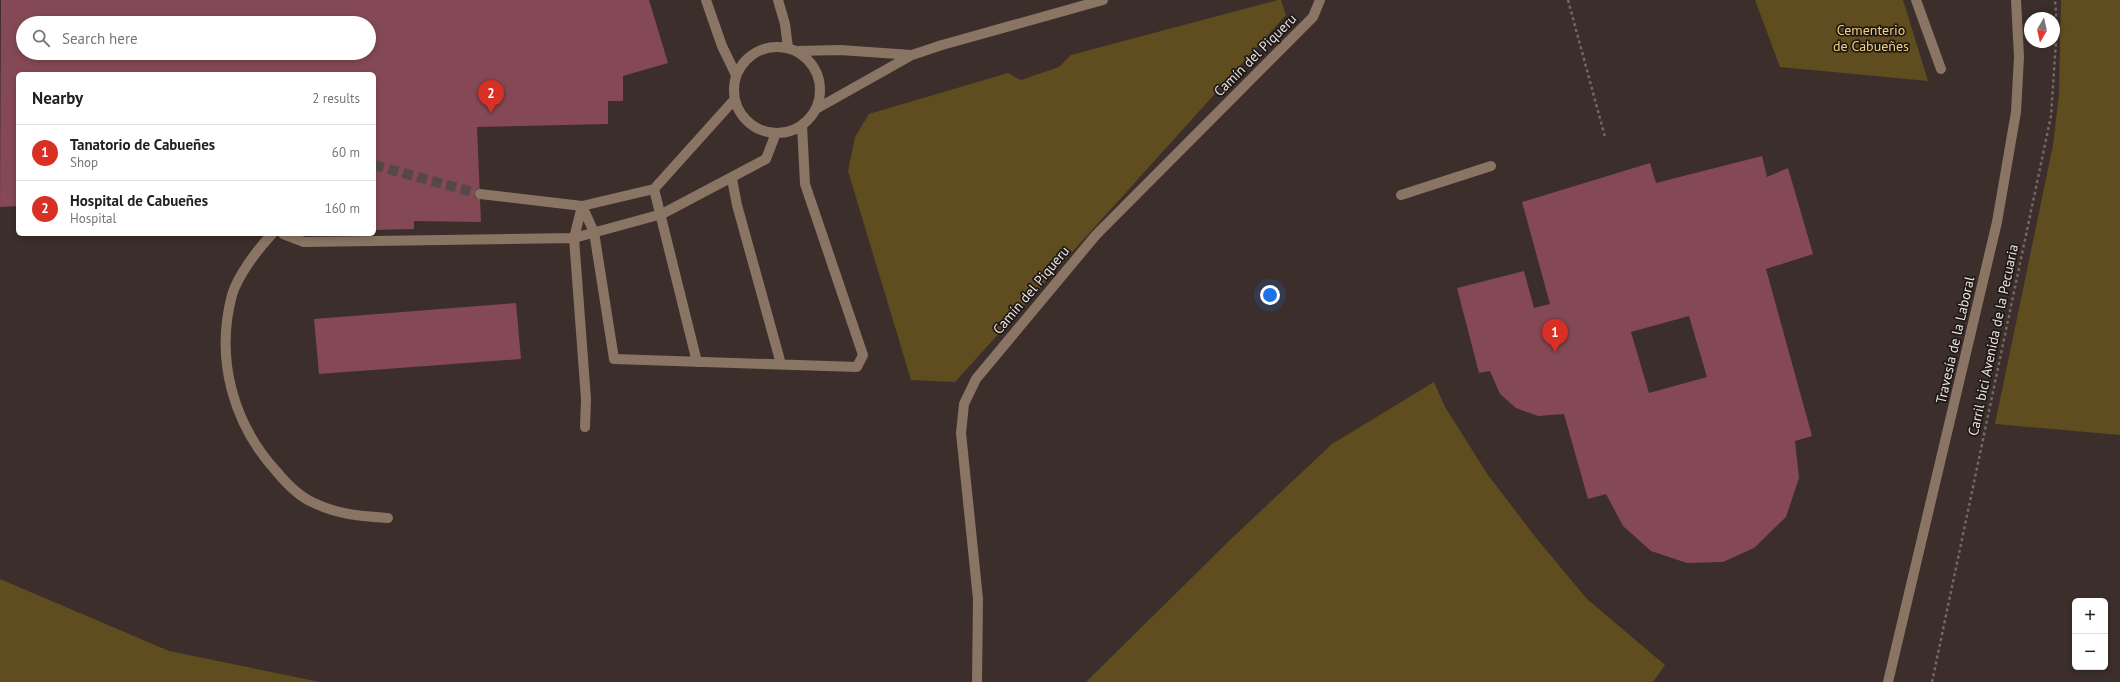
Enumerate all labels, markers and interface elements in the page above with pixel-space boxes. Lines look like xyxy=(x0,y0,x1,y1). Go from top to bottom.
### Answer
street label: Camín del Piqueru xyxy=(1210,10,1300,100)
north arrow xyxy=(2024,12,2060,48)
search box xyxy=(16,16,376,60)
park label: Cementerio de Cabueñes xyxy=(1833,21,1909,55)
icon: search xyxy=(30,27,52,49)
text: Search here xyxy=(62,29,138,48)
pin: 2 xyxy=(478,80,504,113)
text: Nearby xyxy=(32,87,83,109)
text: 2 results xyxy=(312,90,360,107)
text: Tanatorio de Cabueñes xyxy=(70,135,215,154)
text: 1 xyxy=(41,144,49,161)
text: 60 m xyxy=(332,144,360,161)
text: Shop xyxy=(70,154,98,171)
text: Hospital de Cabueñes xyxy=(70,191,208,210)
text: 2 xyxy=(41,200,49,217)
text: 160 m xyxy=(325,200,360,217)
text: Hospital xyxy=(70,210,116,227)
street label: Camín del Piqueru xyxy=(989,242,1073,338)
street label: Carril bici Avenida de la Pecuaria xyxy=(1964,243,2022,437)
street label: Travesía de la Laboral xyxy=(1932,275,1978,405)
your location xyxy=(1260,285,1280,305)
pin: 1 xyxy=(1542,319,1568,352)
map controls xyxy=(2072,598,2108,670)
button: + xyxy=(2072,598,2108,634)
button: − xyxy=(2072,634,2108,670)

